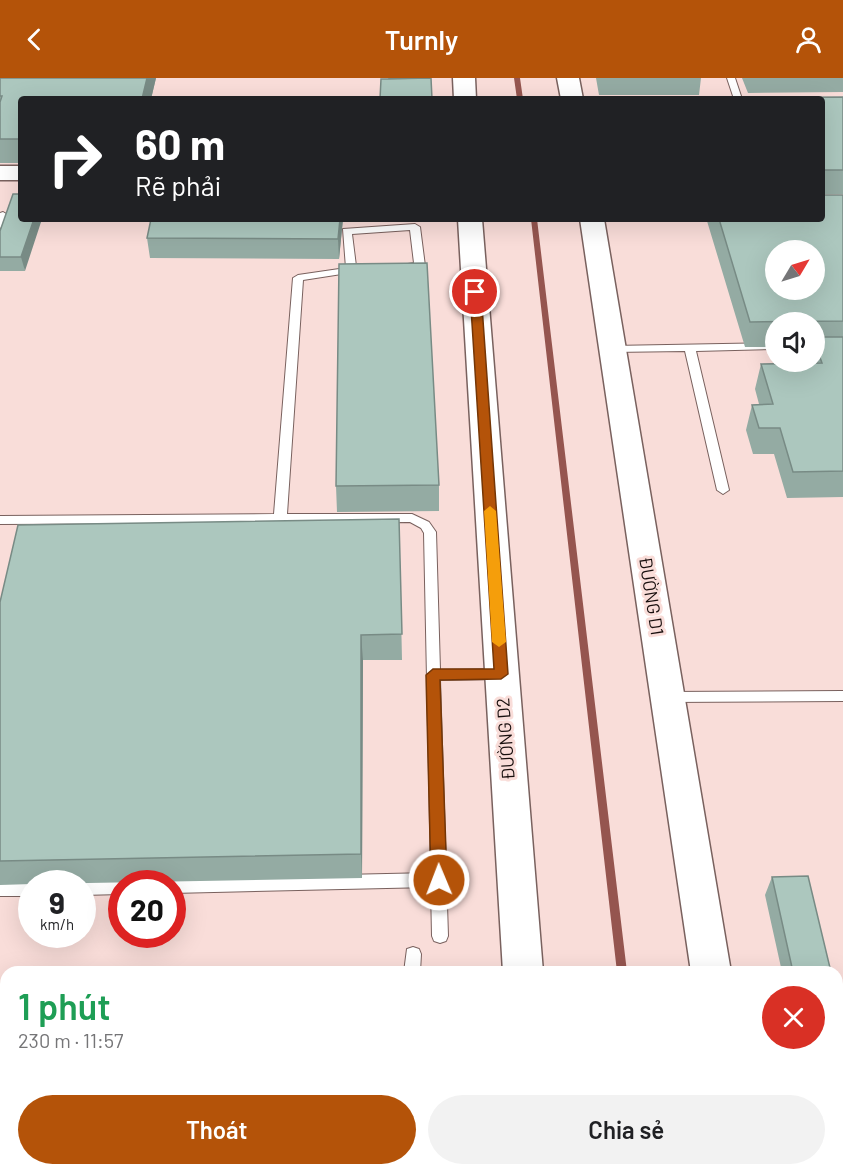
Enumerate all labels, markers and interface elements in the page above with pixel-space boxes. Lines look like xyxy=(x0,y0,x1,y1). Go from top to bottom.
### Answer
icon: back xyxy=(18,23,51,56)
text: Turnly xyxy=(385,23,458,55)
icon: person xyxy=(792,23,825,56)
text: 60 m xyxy=(135,118,225,168)
icon: right xyxy=(36,120,114,198)
text: Rẽ phải xyxy=(135,169,221,201)
north arrow xyxy=(765,240,825,300)
map controls xyxy=(765,240,825,372)
pin xyxy=(449,266,500,317)
icon: arrive xyxy=(458,275,491,308)
button: sound xyxy=(765,312,825,372)
street label: ĐƯỜNG D1 xyxy=(635,555,669,637)
street label: ĐƯỜNG D2 xyxy=(491,697,519,781)
position arrow xyxy=(407,848,471,912)
speed limit sign: 20 xyxy=(108,870,186,948)
text: 9 xyxy=(49,884,65,920)
text: km/h xyxy=(40,915,74,933)
text: 1 phút xyxy=(18,984,111,1027)
button: close xyxy=(762,986,825,1049)
text: 230 m · 11:57 xyxy=(18,1028,124,1052)
button: Thoát xyxy=(18,1095,416,1164)
button: Chia sẻ xyxy=(428,1095,825,1164)

